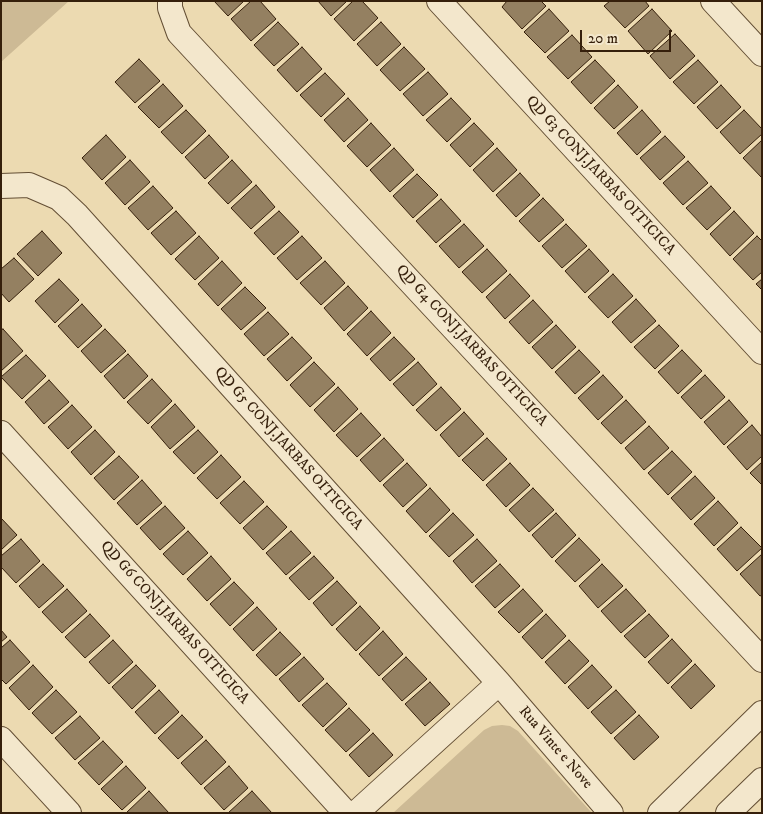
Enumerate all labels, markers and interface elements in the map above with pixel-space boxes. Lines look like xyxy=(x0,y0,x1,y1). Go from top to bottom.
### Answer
scale bar xyxy=(583,20,674,52)
text: 20 m xyxy=(588,29,618,48)
street label: QD G3 CONJ.JARBAS OITICICA xyxy=(521,93,679,259)
street label: QD G4 CONJ.JARBAS OITICICA xyxy=(391,261,551,431)
street label: QD G5 CONJ.JARBAS OITICICA xyxy=(210,364,366,534)
street label: QD G6 CONJ.JARBAS OITICICA xyxy=(96,538,252,708)
street label: Rua Vinte e Nove xyxy=(514,703,596,793)

